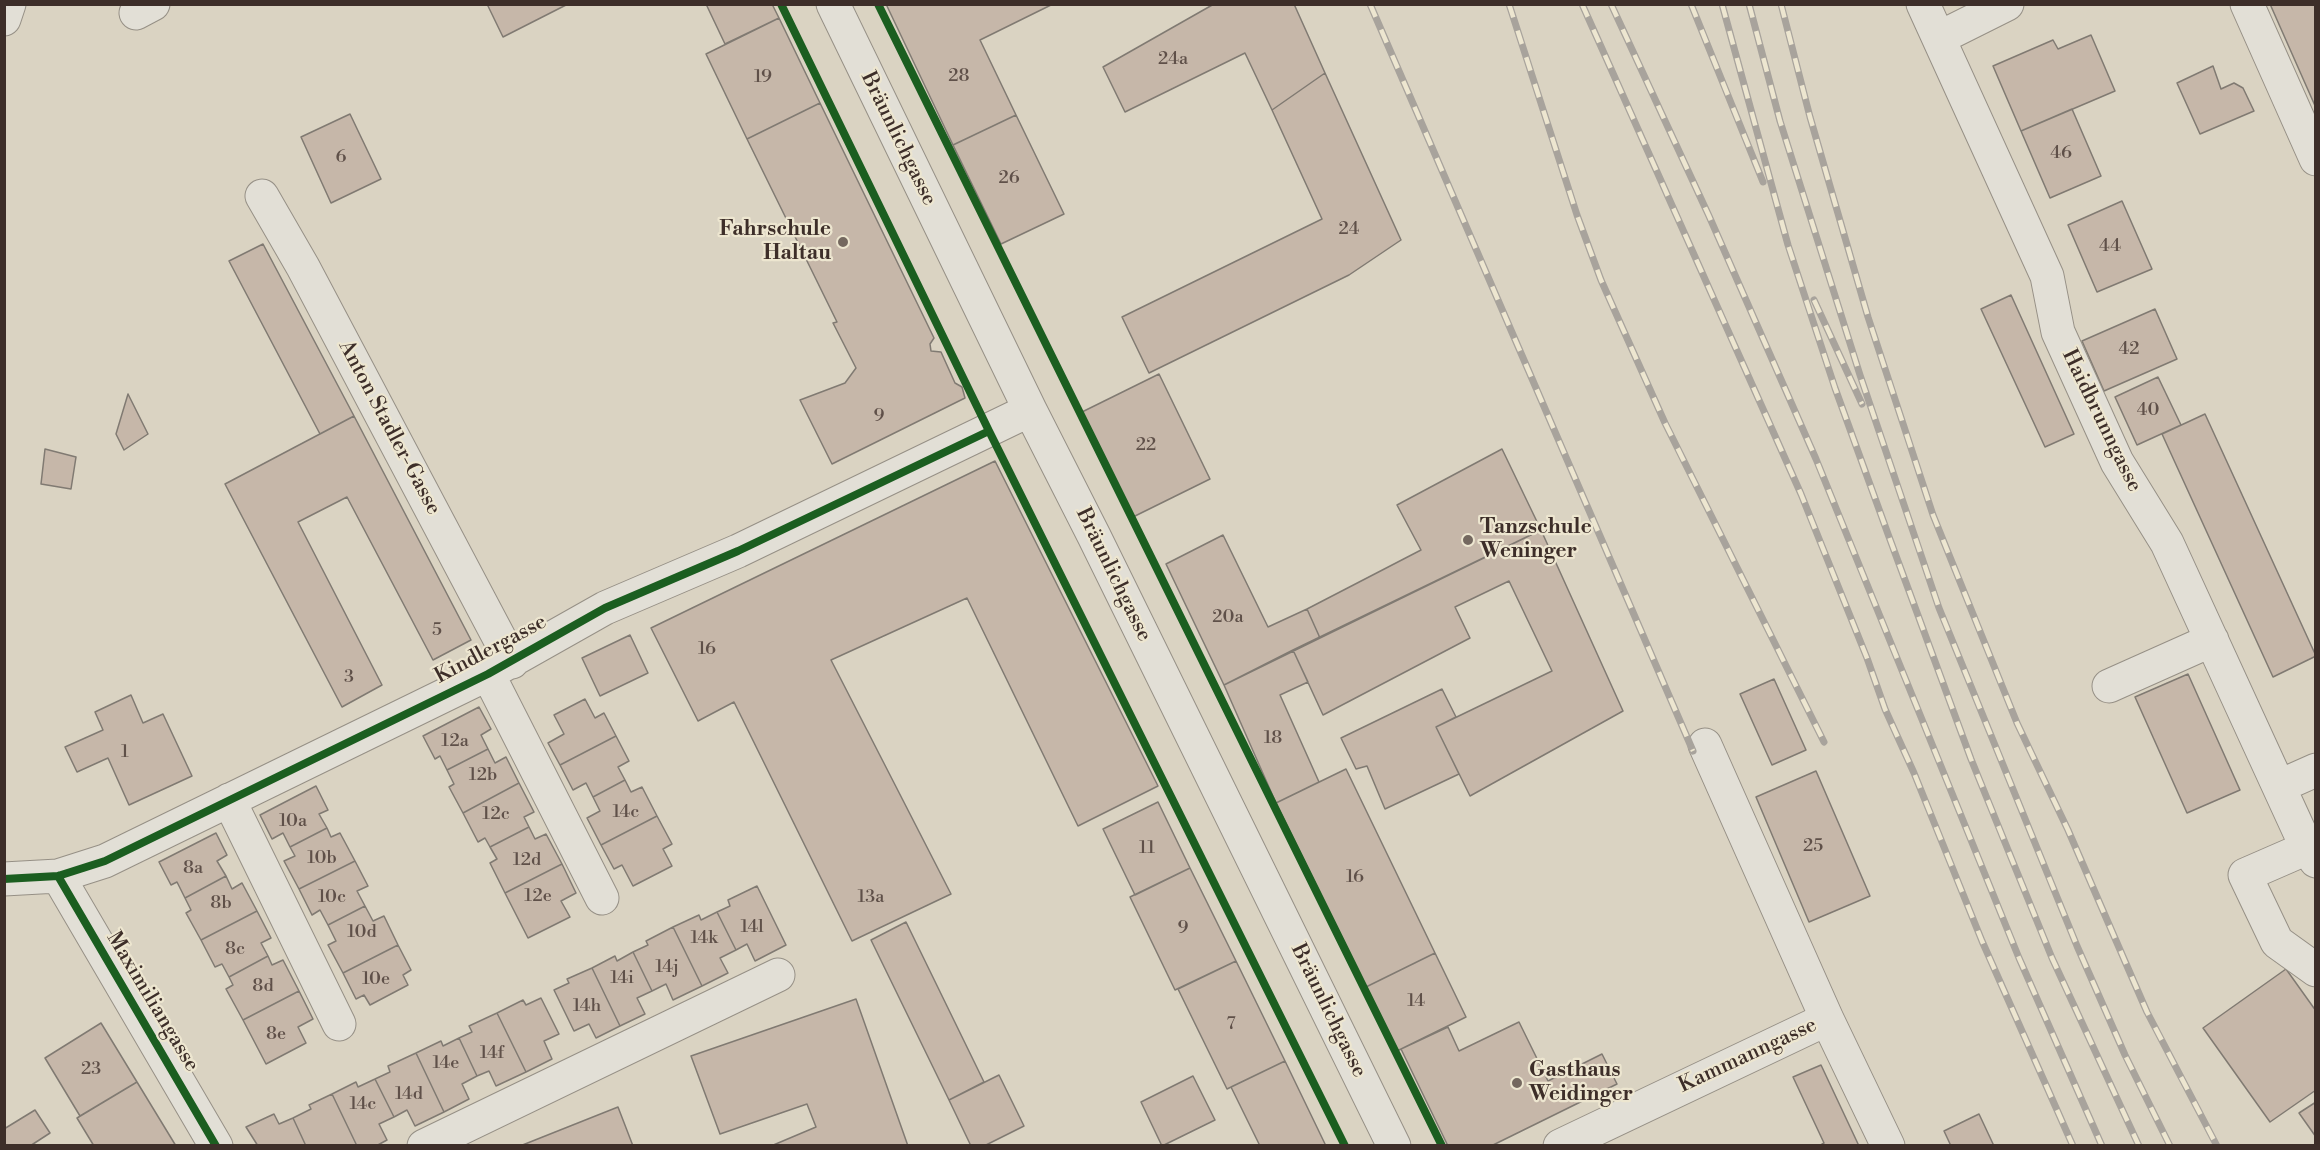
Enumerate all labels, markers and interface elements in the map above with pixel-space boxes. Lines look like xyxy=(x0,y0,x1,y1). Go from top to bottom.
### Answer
house number: 24a xyxy=(1158,49,1188,71)
house number: 28 xyxy=(948,66,970,88)
house number: 19 xyxy=(754,67,772,89)
street label: Bräunlichgasse xyxy=(855,68,941,210)
house number: 46 xyxy=(2050,143,2072,165)
house number: 6 xyxy=(336,147,346,169)
house number: 26 xyxy=(998,168,1020,190)
place label: Fahrschule Haltau xyxy=(719,217,831,267)
house number: 24 xyxy=(1338,219,1360,241)
marker: Fahrschule Haltau xyxy=(836,235,850,249)
house number: 44 xyxy=(2099,236,2121,258)
street label: Anton Stadler-Gasse xyxy=(332,337,446,519)
house number: 42 xyxy=(2119,339,2139,361)
street label: Haidbrunngasse xyxy=(2056,346,2146,496)
house number: 40 xyxy=(2137,400,2159,422)
house number: 9 xyxy=(874,406,884,428)
house number: 22 xyxy=(1136,435,1156,457)
street label: Bräunlichgasse xyxy=(1070,504,1156,646)
place label: Tanzschule Weninger xyxy=(1480,515,1592,565)
marker: Tanzschule Weninger xyxy=(1461,533,1475,547)
house number: 20a xyxy=(1212,607,1244,629)
street label: Kindlergasse xyxy=(431,610,551,690)
house number: 5 xyxy=(432,620,442,642)
house number: 16 xyxy=(698,639,716,661)
house number: 3 xyxy=(344,667,354,689)
house number: 18 xyxy=(1264,728,1282,750)
house number: 12a xyxy=(441,731,469,753)
house number: 1 xyxy=(121,742,129,764)
house number: 12b xyxy=(469,765,497,787)
house number: 14c xyxy=(613,802,639,824)
house number: 12c xyxy=(482,804,510,826)
house number: 10a xyxy=(279,811,307,833)
house number: 25 xyxy=(1803,836,1823,858)
house number: 11 xyxy=(1139,838,1155,860)
house number: 10b xyxy=(307,848,337,870)
house number: 12d xyxy=(513,850,541,872)
house number: 8a xyxy=(183,858,203,880)
house number: 16 xyxy=(1346,867,1364,889)
house number: 12e xyxy=(524,886,552,908)
house number: 10c xyxy=(318,887,346,909)
house number: 13a xyxy=(858,887,884,909)
house number: 8b xyxy=(210,893,232,915)
house number: 14l xyxy=(740,917,764,939)
house number: 9 xyxy=(1178,918,1188,940)
house number: 10d xyxy=(347,922,377,944)
street label: Maximiliangasse xyxy=(100,927,204,1077)
house number: 14k xyxy=(690,928,718,950)
house number: 8c xyxy=(225,939,245,961)
street label: Bräunlichgasse xyxy=(1285,940,1371,1082)
house number: 14j xyxy=(655,957,679,979)
house number: 14i xyxy=(610,968,634,990)
house number: 10e xyxy=(362,969,390,991)
house number: 8d xyxy=(252,976,274,998)
house number: 14 xyxy=(1407,991,1425,1013)
house number: 14h xyxy=(573,996,601,1018)
street label: Kammanngasse xyxy=(1675,1013,1821,1099)
house number: 7 xyxy=(1226,1014,1236,1036)
house number: 8e xyxy=(266,1024,286,1046)
house number: 14f xyxy=(480,1043,504,1065)
house number: 14e xyxy=(433,1053,459,1075)
place label: Gasthaus Weidinger xyxy=(1529,1058,1633,1108)
house number: 23 xyxy=(81,1059,101,1081)
marker: Gasthaus Weidinger xyxy=(1510,1076,1524,1090)
house number: 14d xyxy=(395,1084,423,1106)
house number: 14c xyxy=(350,1094,376,1116)

